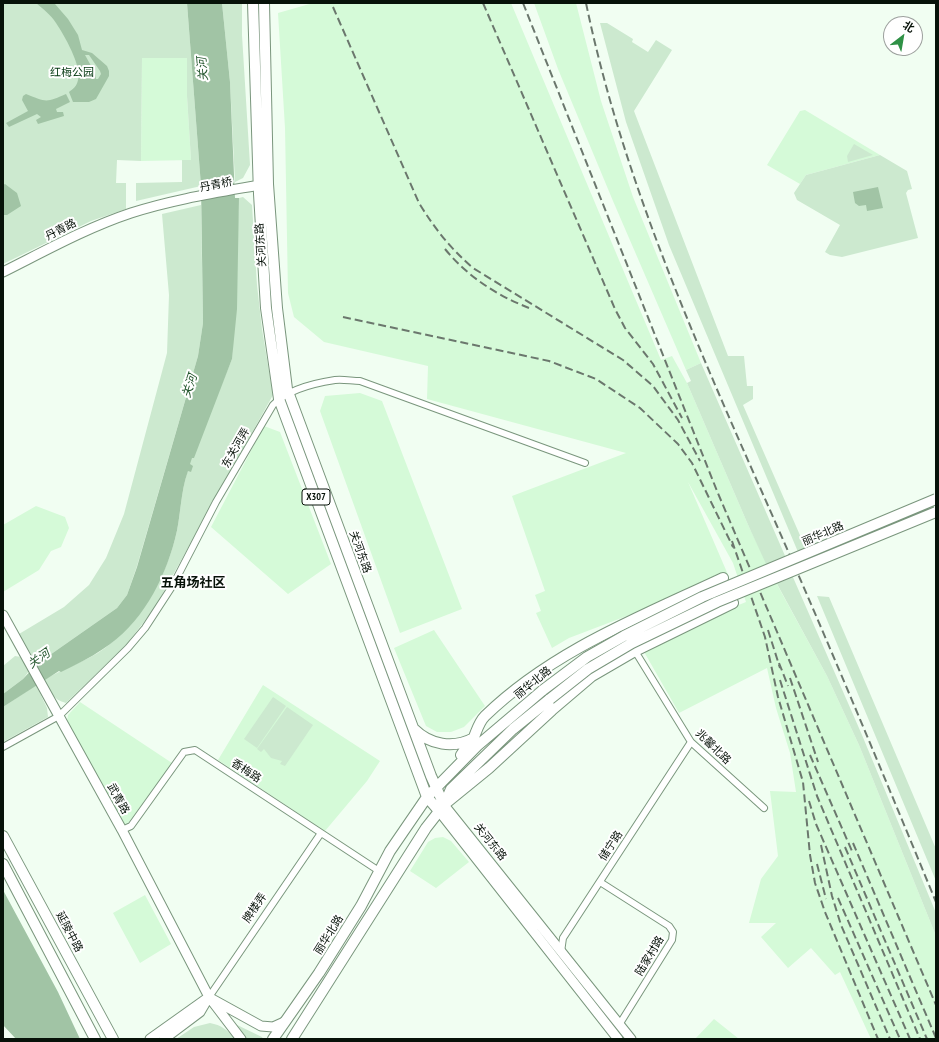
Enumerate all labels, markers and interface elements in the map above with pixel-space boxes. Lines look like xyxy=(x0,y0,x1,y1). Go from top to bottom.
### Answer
north arrow xyxy=(883,16,923,56)
text: 北 xyxy=(900,18,917,35)
water label: 关河 xyxy=(195,56,211,82)
park label: 红梅公园 xyxy=(50,66,94,80)
street label: 丹青桥 xyxy=(199,175,233,195)
street label: 丹青路 xyxy=(43,217,79,243)
street label: 关河东路 xyxy=(253,223,269,267)
water label: 关河 xyxy=(179,372,201,400)
street label: 东关河弄 xyxy=(219,426,253,470)
road number: X307 xyxy=(302,489,330,505)
street label: 丽华北路 xyxy=(800,519,846,549)
street label: 关河东路 xyxy=(346,529,374,575)
district label: 五角场社区 xyxy=(161,575,225,591)
water label: 关河 xyxy=(25,646,53,672)
street label: 丽华北路 xyxy=(512,664,554,702)
street label: 兆馨北路 xyxy=(693,727,733,767)
street label: 香梅路 xyxy=(229,756,263,786)
street label: 武青路 xyxy=(104,781,132,817)
street label: 关河东路 xyxy=(471,821,509,863)
street label: 储宁路 xyxy=(596,829,626,863)
street label: 牌楼弄 xyxy=(240,891,270,925)
street label: 延陵中路 xyxy=(53,909,85,955)
street label: 丽华北路 xyxy=(312,913,346,957)
street label: 陆家村路 xyxy=(633,934,667,978)

